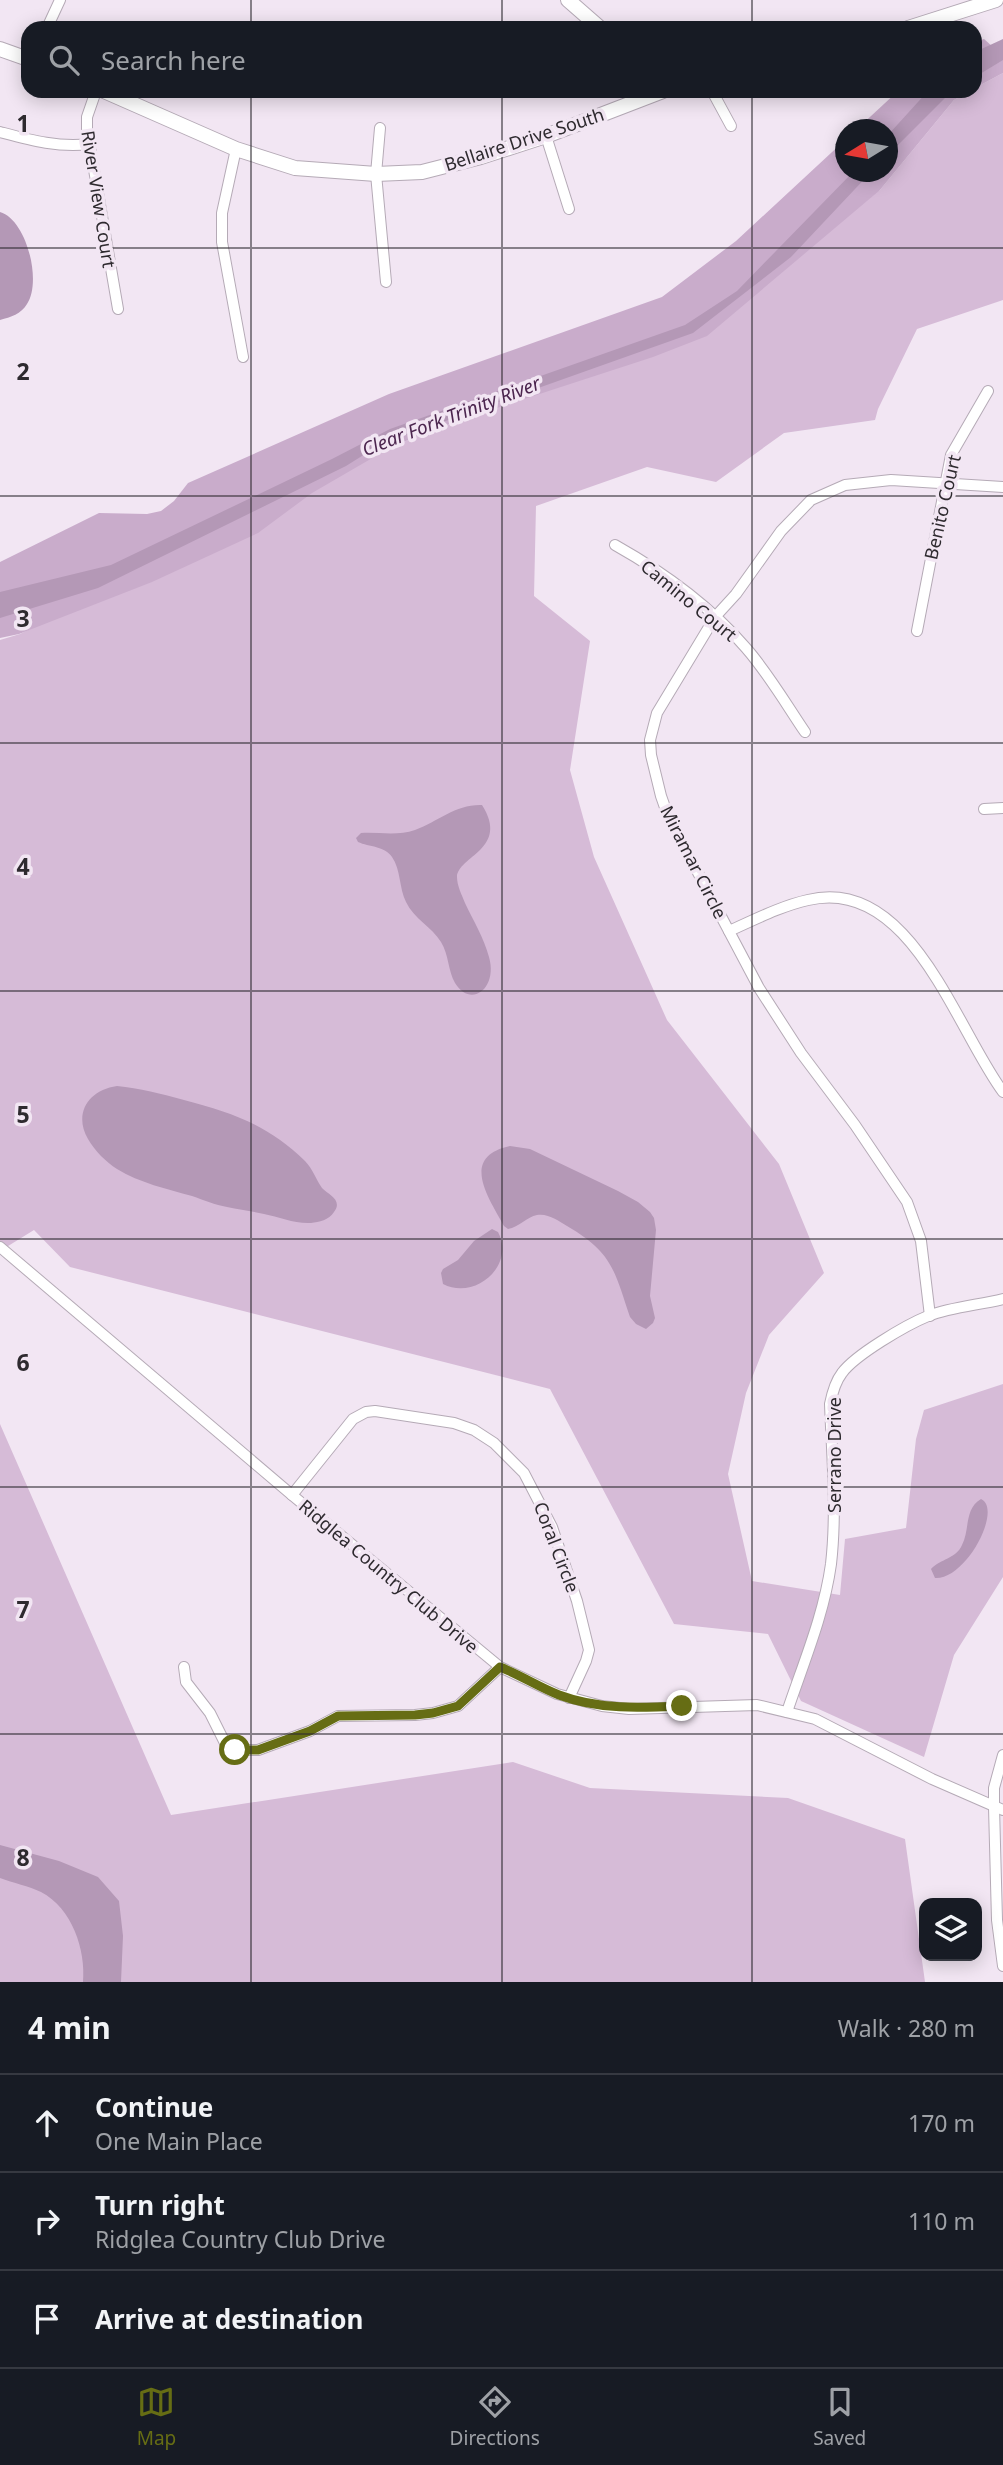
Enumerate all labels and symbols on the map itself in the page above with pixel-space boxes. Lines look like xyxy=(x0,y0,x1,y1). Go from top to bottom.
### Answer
street label: Bellaire Drive South xyxy=(441,102,607,176)
text: 1 xyxy=(16,107,30,139)
north arrow xyxy=(835,119,898,182)
street label: River View Court xyxy=(76,129,122,270)
text: 2 xyxy=(16,355,30,387)
water label: Clear Fork Trinity River xyxy=(358,369,545,462)
street label: Benito Court xyxy=(918,452,966,562)
street label: Camino Court xyxy=(636,554,742,646)
text: 3 xyxy=(16,602,30,634)
street label: Miramar Circle xyxy=(655,801,733,923)
text: 4 xyxy=(16,850,30,882)
text: 5 xyxy=(16,1098,30,1130)
text: 6 xyxy=(16,1346,30,1378)
street label: Serrano Drive xyxy=(822,1397,846,1513)
street label: Ridglea Country Club Drive xyxy=(294,1494,484,1658)
street label: Coral Circle xyxy=(529,1498,585,1596)
text: 7 xyxy=(16,1593,30,1625)
route end xyxy=(666,1690,697,1721)
route start xyxy=(219,1734,250,1765)
text: 8 xyxy=(16,1841,30,1873)

